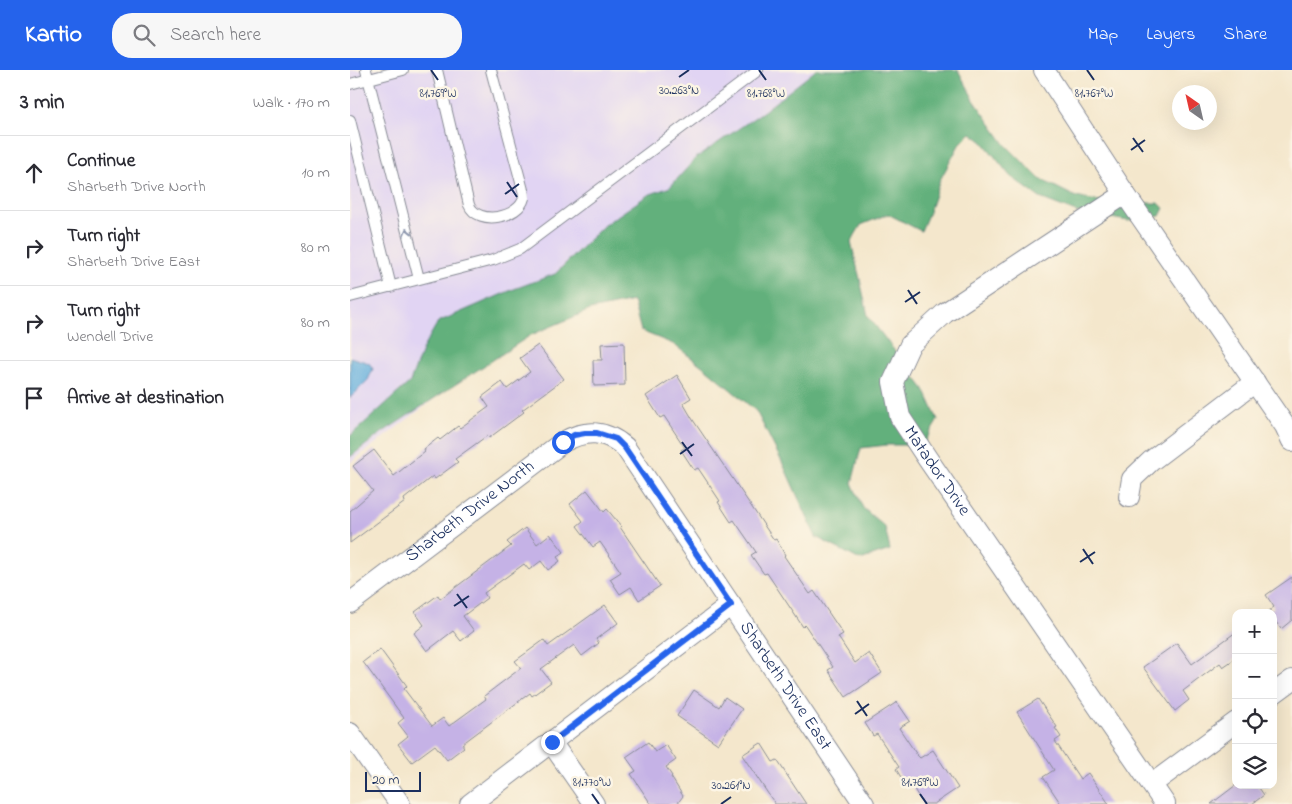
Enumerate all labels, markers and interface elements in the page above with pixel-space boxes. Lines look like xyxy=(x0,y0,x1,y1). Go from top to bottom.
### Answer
search box xyxy=(112,13,462,58)
text: Kartio xyxy=(25,18,82,53)
icon: search xyxy=(130,21,158,49)
text: Search here xyxy=(170,22,261,49)
text: Map xyxy=(1088,22,1118,48)
text: Layers xyxy=(1146,22,1196,48)
text: Share xyxy=(1224,22,1267,48)
text: 30.263°N xyxy=(659,82,699,100)
text: 81.769°W xyxy=(419,85,457,103)
text: 81.768°W xyxy=(747,85,785,103)
text: 81.767°W xyxy=(1075,85,1113,103)
north arrow xyxy=(1172,85,1217,130)
text: 3 min xyxy=(20,88,64,118)
text: Walk · 170 m xyxy=(253,91,330,115)
text: Continue xyxy=(67,148,135,175)
icon: ahead xyxy=(20,159,48,187)
text: 10 m xyxy=(302,161,330,185)
text: Sharbeth Drive North xyxy=(67,175,206,199)
text: Turn right xyxy=(67,223,140,250)
one-way arrow xyxy=(402,227,413,236)
icon: right xyxy=(20,234,48,262)
text: 80 m xyxy=(301,236,330,260)
text: Sharbeth Drive East xyxy=(67,250,200,274)
text: Turn right xyxy=(67,298,140,325)
icon: right xyxy=(20,309,48,337)
text: 80 m xyxy=(301,311,330,335)
text: Wendell Drive xyxy=(67,325,153,349)
icon: arrive xyxy=(20,384,48,412)
text: Arrive at destination xyxy=(67,385,224,412)
street label: Matador Drive xyxy=(897,421,977,522)
route start xyxy=(552,431,575,454)
street label: Sharbeth Drive North xyxy=(400,455,541,569)
map controls xyxy=(1232,609,1277,789)
button: + xyxy=(1232,609,1277,654)
street label: Sharbeth Drive East xyxy=(732,617,838,756)
button: − xyxy=(1232,654,1277,699)
button: locate xyxy=(1232,699,1277,744)
route end xyxy=(541,731,564,754)
button: layers xyxy=(1232,744,1277,789)
scale bar xyxy=(365,769,421,792)
text: 20 m xyxy=(372,770,399,791)
text: 81.770°W xyxy=(573,774,611,792)
text: 81.769°W xyxy=(901,774,939,792)
text: 30.261°N xyxy=(712,777,750,795)

